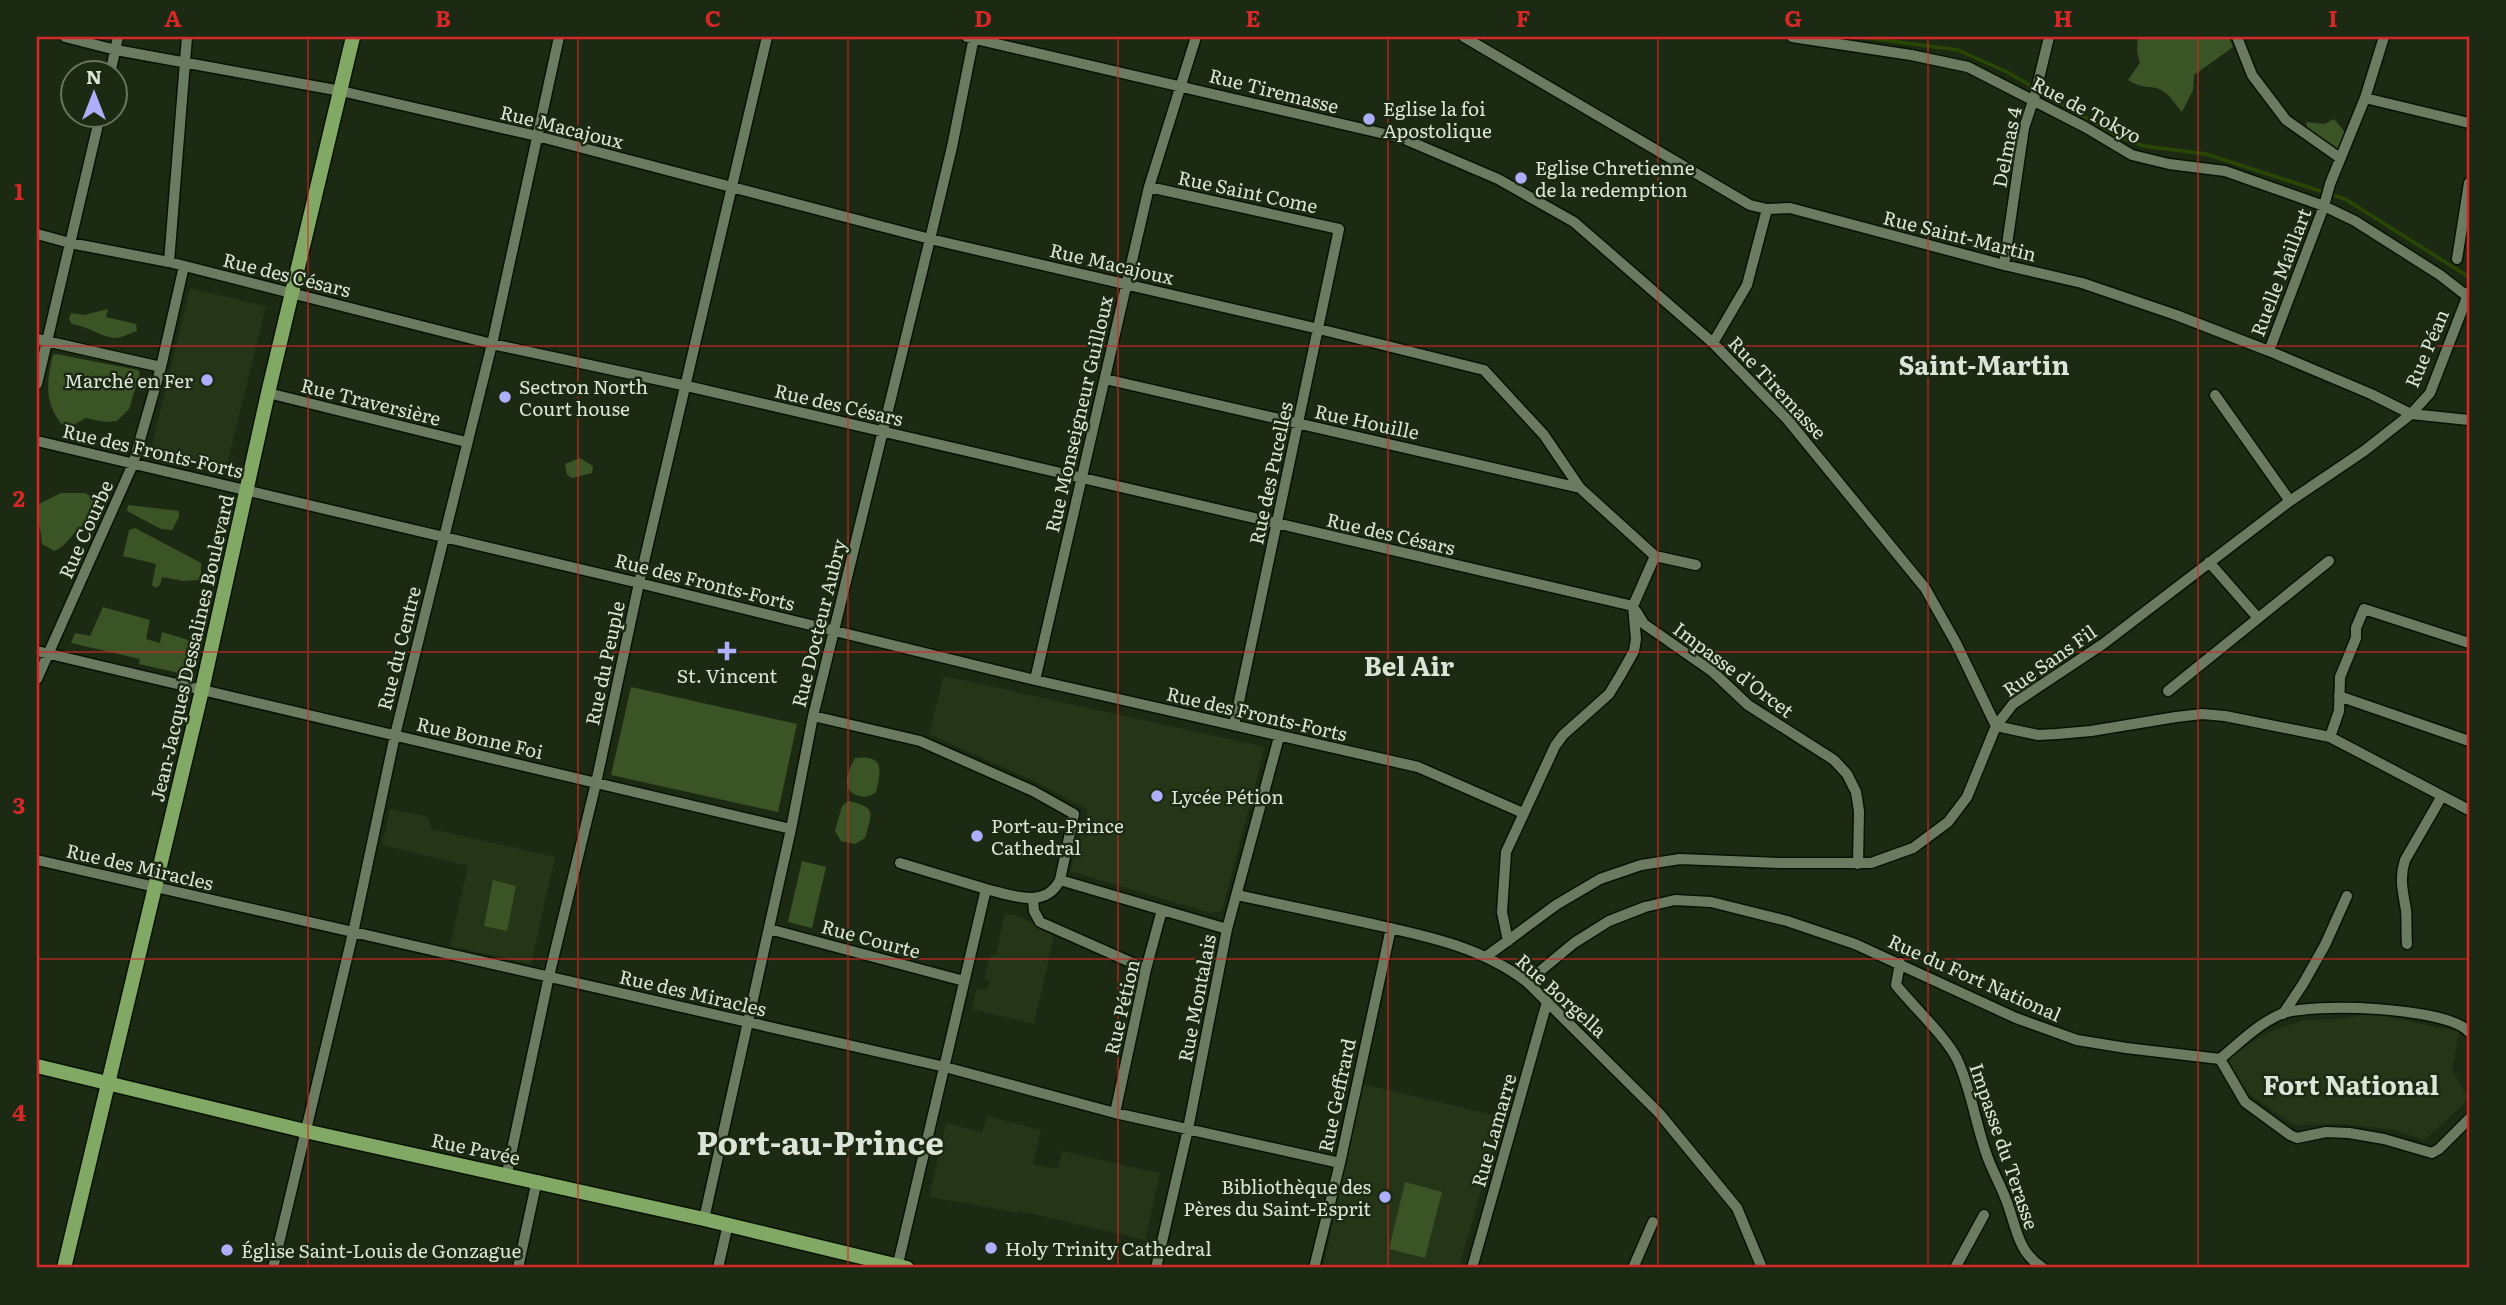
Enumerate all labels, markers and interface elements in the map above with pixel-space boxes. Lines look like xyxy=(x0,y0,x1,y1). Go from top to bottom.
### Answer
text: A xyxy=(164,0,182,34)
text: B xyxy=(435,0,451,34)
text: C xyxy=(705,0,721,34)
text: D xyxy=(974,0,992,34)
text: E xyxy=(1245,0,1261,34)
text: F xyxy=(1516,0,1531,34)
text: G xyxy=(1784,0,1802,34)
text: H xyxy=(2053,0,2073,34)
text: I xyxy=(2328,0,2338,34)
north arrow xyxy=(60,60,130,130)
street label: Rue Tiremasse xyxy=(1206,60,1342,120)
text: N xyxy=(86,62,102,90)
street label: Rue de Tokyo xyxy=(2027,68,2147,150)
place label: Eglise la foi Apostolique xyxy=(1383,94,1492,144)
street label: Rue Macajoux xyxy=(497,97,627,155)
street label: Delmas 4 xyxy=(1984,104,2028,190)
marker: Eglise la foi Apostolique xyxy=(1361,111,1377,127)
place label: Eglise Chretienne de la redemption xyxy=(1535,153,1695,203)
street label: Rue Saint Come xyxy=(1176,163,1321,220)
marker: Eglise Chretienne de la redemption xyxy=(1513,170,1529,186)
text: 1 xyxy=(14,173,24,207)
street label: Rue Saint-Martin xyxy=(1880,202,2040,268)
street label: Ruelle Maillart xyxy=(2243,203,2317,340)
street label: Rue Macajoux xyxy=(1047,235,1177,291)
street label: Rue des Césars xyxy=(220,245,354,304)
street label: Rue Monseigneur Guilloux xyxy=(1037,293,1119,535)
street label: Rue Péan xyxy=(2397,305,2455,391)
street label: Rue Tiremasse xyxy=(1722,329,1834,445)
district label: Saint-Martin xyxy=(1898,344,2070,383)
place label: Marché en Fer xyxy=(64,366,193,394)
street label: Rue Traversière xyxy=(298,370,444,432)
marker: Marché en Fer xyxy=(199,372,215,388)
place label: Sectron North Court house xyxy=(519,372,648,422)
street label: Rue des Césars xyxy=(772,376,906,432)
marker: Sectron North Court house xyxy=(497,389,513,405)
street label: Rue Houille xyxy=(1312,396,1422,446)
street label: Rue des Pucelles xyxy=(1241,399,1299,547)
street label: Rue des Fronts-Forts xyxy=(60,416,246,484)
street label: Rue Courbe xyxy=(51,475,119,583)
text: 2 xyxy=(13,480,25,514)
street label: Jean-Jacques Dessalines Boulevard xyxy=(142,491,240,804)
street label: Rue des Césars xyxy=(1324,505,1458,561)
street label: Rue Docteur Aubry xyxy=(784,536,852,710)
street label: Rue des Fronts-Forts xyxy=(612,545,798,617)
street label: Rue du Centre xyxy=(369,583,427,713)
street label: Rue du Peuple xyxy=(577,598,631,728)
street label: Impasse d'Orcet xyxy=(1668,614,1800,724)
street label: Rue Sans Fil xyxy=(1996,617,2102,703)
marker: St. Vincent xyxy=(717,641,737,661)
district label: Bel Air xyxy=(1364,645,1454,684)
place label: St. Vincent xyxy=(677,661,777,689)
street label: Rue des Fronts-Forts xyxy=(1164,679,1350,747)
street label: Rue Bonne Foi xyxy=(414,709,546,765)
place label: Lycée Pétion xyxy=(1171,782,1284,810)
text: 3 xyxy=(13,787,25,821)
marker: Lycée Pétion xyxy=(1149,788,1165,804)
place label: Port-au-Prince Cathedral xyxy=(991,811,1124,861)
marker: Port-au-Prince Cathedral xyxy=(969,828,985,844)
street label: Rue des Miracles xyxy=(64,835,217,897)
street label: Rue Courte xyxy=(818,911,924,965)
street label: Rue du Fort National xyxy=(1884,926,2066,1028)
street label: Rue Montalais xyxy=(1170,931,1222,1064)
street label: Rue Borgella xyxy=(1510,946,1614,1044)
street label: Rue Pétion xyxy=(1096,957,1146,1057)
street label: Rue des Miracles xyxy=(617,961,770,1023)
street label: Rue Geffrard xyxy=(1310,1035,1362,1155)
street label: Impasse du Terasse xyxy=(1963,1059,2047,1233)
district label: Fort National xyxy=(2263,1064,2439,1103)
street label: Rue Lamarre xyxy=(1463,1070,1523,1190)
text: 4 xyxy=(12,1094,26,1128)
district label: Port-au-Prince xyxy=(696,1116,944,1165)
street label: Rue Pavée xyxy=(429,1125,523,1171)
place label: Bibliothèque des Pères du Saint-Esprit xyxy=(1183,1172,1371,1222)
marker: Bibliothèque des Pères du Saint-Esprit xyxy=(1377,1189,1393,1205)
place label: Holy Trinity Cathedral xyxy=(1005,1234,1212,1262)
place label: Église Saint-Louis de Gonzague xyxy=(241,1236,522,1264)
marker: Holy Trinity Cathedral xyxy=(983,1240,999,1256)
marker: Église Saint-Louis de Gonzague xyxy=(219,1242,235,1258)

